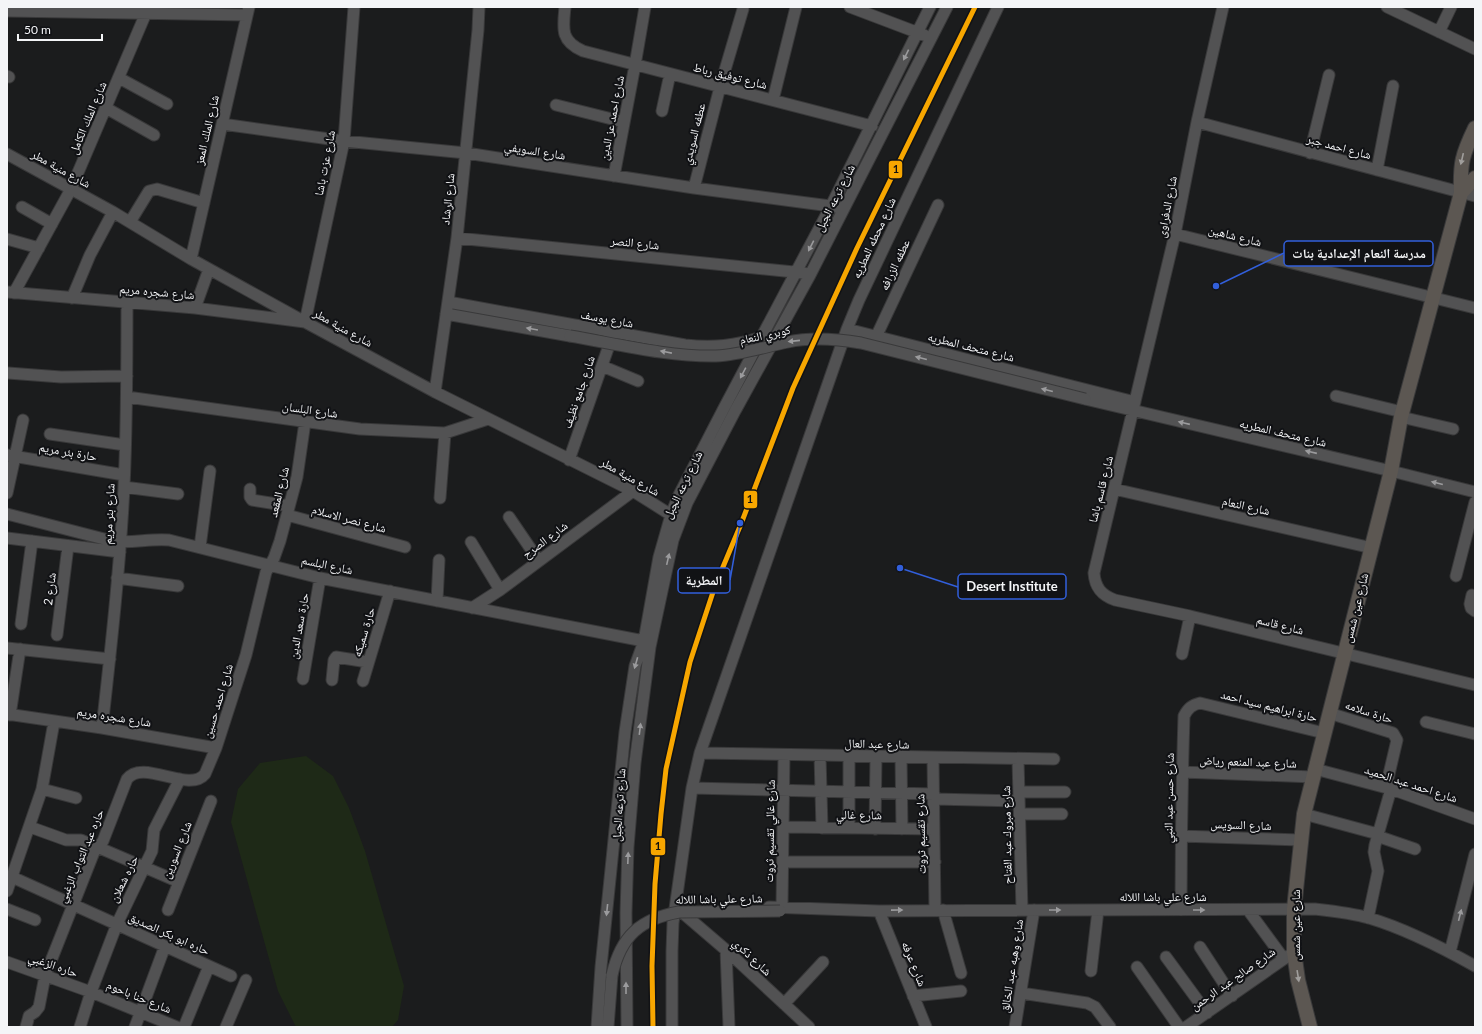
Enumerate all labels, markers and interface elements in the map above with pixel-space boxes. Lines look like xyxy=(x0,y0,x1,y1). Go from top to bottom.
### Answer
scale bar xyxy=(18,16,102,42)
text: 50 m xyxy=(24,22,51,37)
one-way arrow xyxy=(903,49,909,60)
street label: شارع توفيق رباط xyxy=(691,59,769,93)
street label: شارع احمد عز الدين xyxy=(596,74,628,162)
street label: شارع الملك الكامل xyxy=(65,79,111,157)
street label: شارع الملك المعز xyxy=(191,93,223,167)
street label: عطفه السويدي xyxy=(679,102,711,167)
street label: شارع عزت باشا xyxy=(311,129,339,197)
street label: شارع احمد جبر xyxy=(1304,130,1373,163)
street label: شارع السويفي xyxy=(503,138,567,166)
street label: شارع منية مطر xyxy=(28,146,94,192)
one-way arrow xyxy=(1459,153,1465,166)
line badge: 1 xyxy=(888,160,903,179)
street label: شارع ترعه الجبل xyxy=(811,162,859,234)
text: 1 xyxy=(893,162,899,175)
street label: شارع الرشاد xyxy=(437,172,459,226)
street label: شارع الدفراوى xyxy=(1153,175,1181,239)
street label: شارع محطه المطريه xyxy=(848,195,900,281)
street label: شارع شاهين xyxy=(1207,222,1263,250)
street label: شارع النصر xyxy=(609,232,660,254)
street label: عطفه الزرافه xyxy=(876,237,913,293)
one-way arrow xyxy=(807,240,814,252)
callout: مدرسة النعام الإعدادية بنات xyxy=(1284,241,1433,266)
text: مدرسة النعام الإعدادية بنات xyxy=(1292,245,1426,263)
street label: شارع شجره مريم xyxy=(119,281,195,303)
street label: شارع منية مطر xyxy=(310,305,376,351)
street label: شارع يوسف xyxy=(579,306,635,332)
street label: كوبري النعام xyxy=(738,322,793,350)
one-way arrow xyxy=(526,326,538,332)
street label: شارع متحف المطريه xyxy=(926,328,1016,366)
one-way arrow xyxy=(788,338,800,345)
one-way arrow xyxy=(659,349,672,355)
street label: شارع جامع نظيف xyxy=(559,353,599,430)
one-way arrow xyxy=(915,355,928,361)
one-way arrow xyxy=(739,367,746,379)
one-way arrow xyxy=(1041,387,1053,393)
street label: شارع البلسان xyxy=(281,398,339,422)
street label: شارع متحف المطريه xyxy=(1238,415,1328,451)
one-way arrow xyxy=(1178,419,1190,425)
street label: حارة بئر مريم xyxy=(38,439,99,465)
street label: شارع ترعه الجبل xyxy=(660,448,706,521)
one-way arrow xyxy=(1305,449,1317,455)
street label: شارع منية مطر xyxy=(597,454,663,500)
street label: شارع قاسم باشا xyxy=(1085,454,1117,524)
street label: شارع المقعد xyxy=(265,465,293,519)
one-way arrow xyxy=(1431,480,1443,486)
street label: شارع بئر مريم xyxy=(99,483,119,545)
line badge: 1 xyxy=(743,490,758,509)
text: 1 xyxy=(747,492,753,505)
street label: شارع النعام xyxy=(1220,493,1272,519)
street label: شارع نصر الاسلام xyxy=(310,501,388,537)
street label: شارع الصرح xyxy=(519,518,571,562)
street label: شارع البلسم xyxy=(300,552,354,578)
one-way arrow xyxy=(665,553,671,565)
callout: المطرية xyxy=(678,568,730,593)
street label: شارع عين شمس xyxy=(1340,571,1372,645)
street label: شارع 2 xyxy=(40,572,60,606)
text: المطرية xyxy=(686,572,722,588)
callout: Desert Institute xyxy=(958,574,1066,599)
text: Desert Institute xyxy=(966,578,1058,594)
street label: حارة سعد الدين xyxy=(285,591,312,660)
street label: حارة سميكه xyxy=(349,605,379,659)
street label: شارع قاسم xyxy=(1255,611,1305,639)
one-way arrow xyxy=(633,658,639,670)
street label: شارع احمد حسين xyxy=(199,662,237,740)
street label: حارة ابراهيم سيد احمد xyxy=(1219,686,1319,726)
street label: حارة سلامه xyxy=(1343,697,1395,726)
street label: شارع شجره مريم xyxy=(76,703,153,731)
one-way arrow xyxy=(636,723,643,735)
street label: شارع عبد العال xyxy=(844,735,910,753)
street label: شارع حسن عبد النبي xyxy=(1160,752,1180,843)
street label: شارع عبد المنعم رياض xyxy=(1199,752,1297,772)
street label: شارع احمد عبد الحميد xyxy=(1363,761,1460,807)
street label: شارع ترعه الجبل xyxy=(608,768,630,842)
street label: شارع غالي تقسيم ثروت xyxy=(761,779,781,883)
street label: شارع مبروك عبد الفتاح xyxy=(998,786,1016,884)
street label: شارع تقسيم ثروت xyxy=(912,794,930,874)
street label: حاره عبد التواب الزغبي xyxy=(54,806,110,906)
street label: شارع غالي xyxy=(836,807,882,825)
street label: شارع السويس xyxy=(1210,816,1272,834)
street label: شارع السورين xyxy=(158,819,196,881)
line badge: 1 xyxy=(650,837,666,856)
text: 1 xyxy=(655,839,661,852)
one-way arrow xyxy=(625,851,631,864)
street label: حاره شعلان xyxy=(106,852,142,905)
street label: شارع علي باشا اللاله xyxy=(1119,889,1207,907)
street label: شارع عين شمس xyxy=(1288,889,1304,961)
street label: شارع علي باشا اللاله xyxy=(675,890,763,910)
one-way arrow xyxy=(604,904,610,916)
one-way arrow xyxy=(891,907,904,913)
one-way arrow xyxy=(1049,907,1062,913)
one-way arrow xyxy=(1193,907,1206,913)
one-way arrow xyxy=(1457,908,1463,920)
street label: حاره ابو بكر الصديق xyxy=(126,909,212,959)
street label: شارع وهبه عبد الخالق xyxy=(997,918,1027,1014)
street label: شارع ذكري xyxy=(728,935,775,981)
street label: شارع عرفه xyxy=(898,939,930,989)
street label: شارع صالح عبد الرحمن xyxy=(1187,944,1279,1014)
street label: حاره الزغبي xyxy=(25,949,80,983)
one-way arrow xyxy=(1295,970,1301,982)
street label: شارع حنا باحوم xyxy=(104,977,174,1017)
one-way arrow xyxy=(623,981,629,994)

